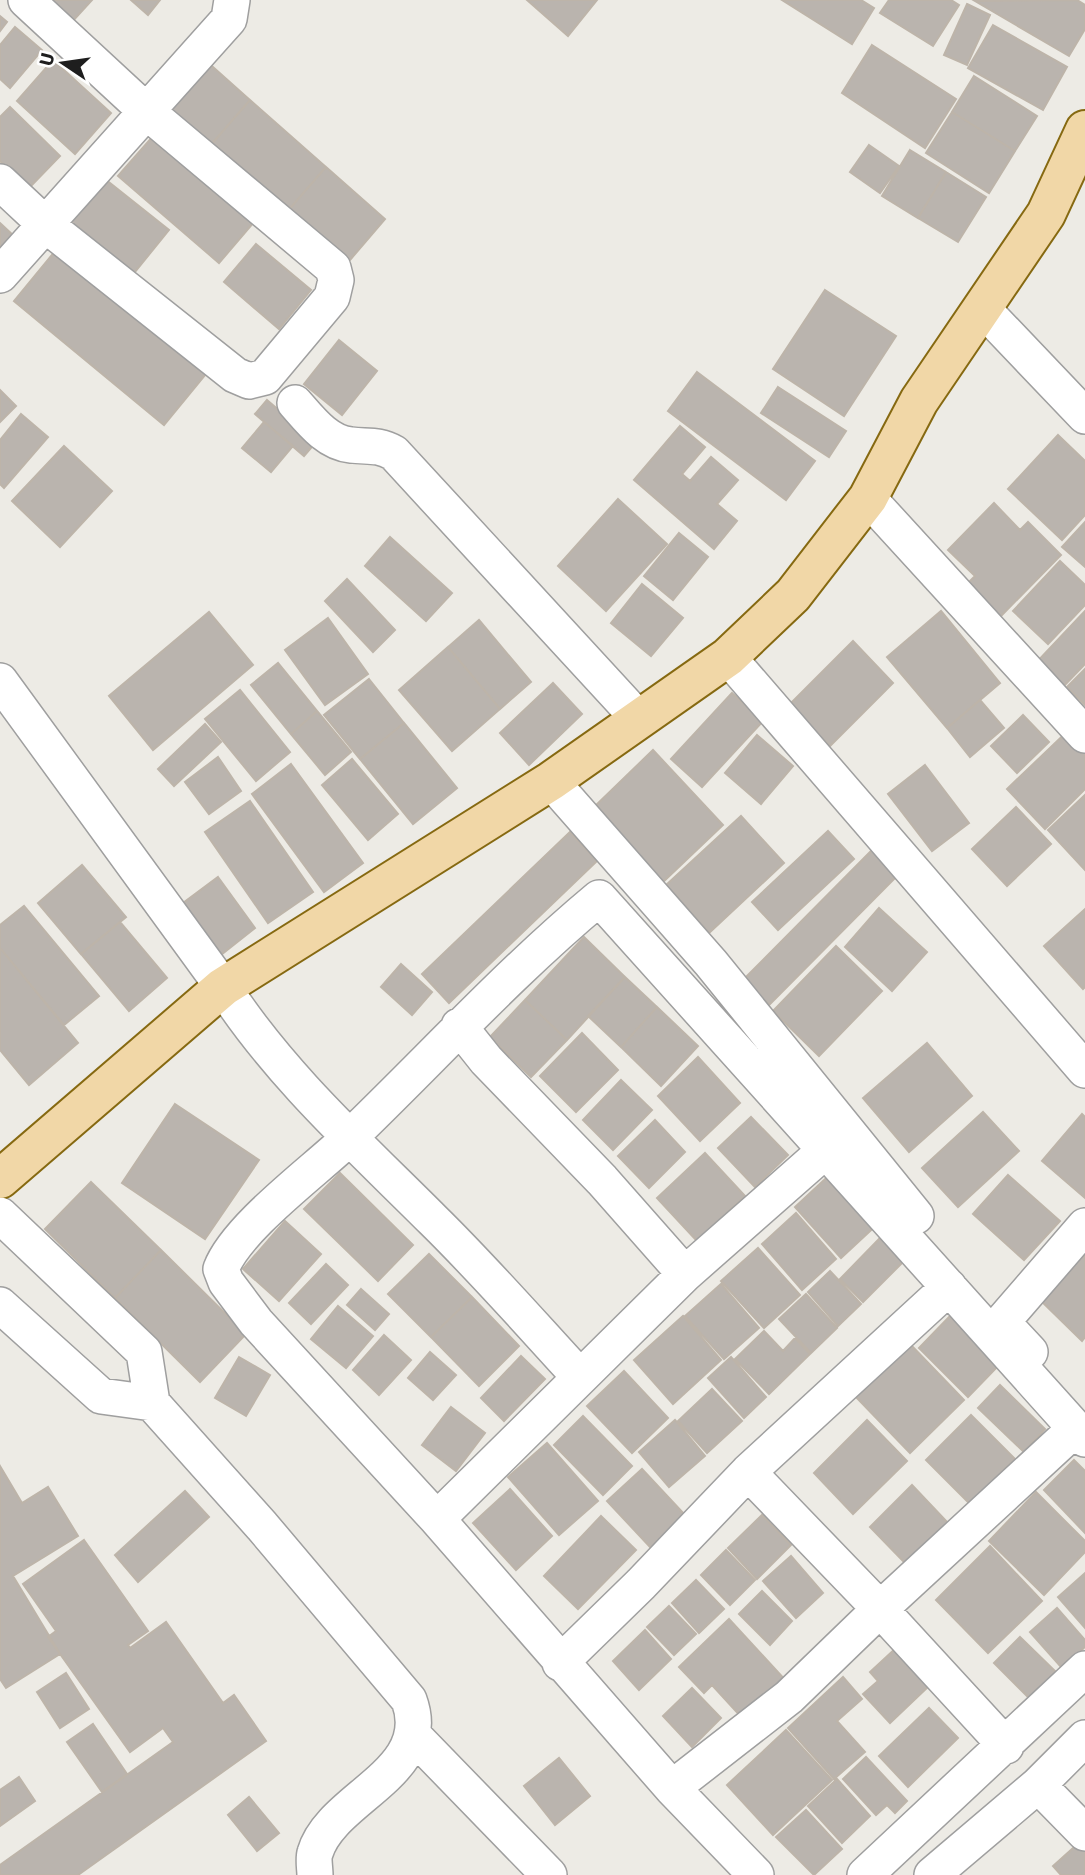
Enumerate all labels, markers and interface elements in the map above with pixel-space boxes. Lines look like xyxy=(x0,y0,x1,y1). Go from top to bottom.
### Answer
north arrow xyxy=(28,28,98,98)
text: U xyxy=(34,50,61,68)

